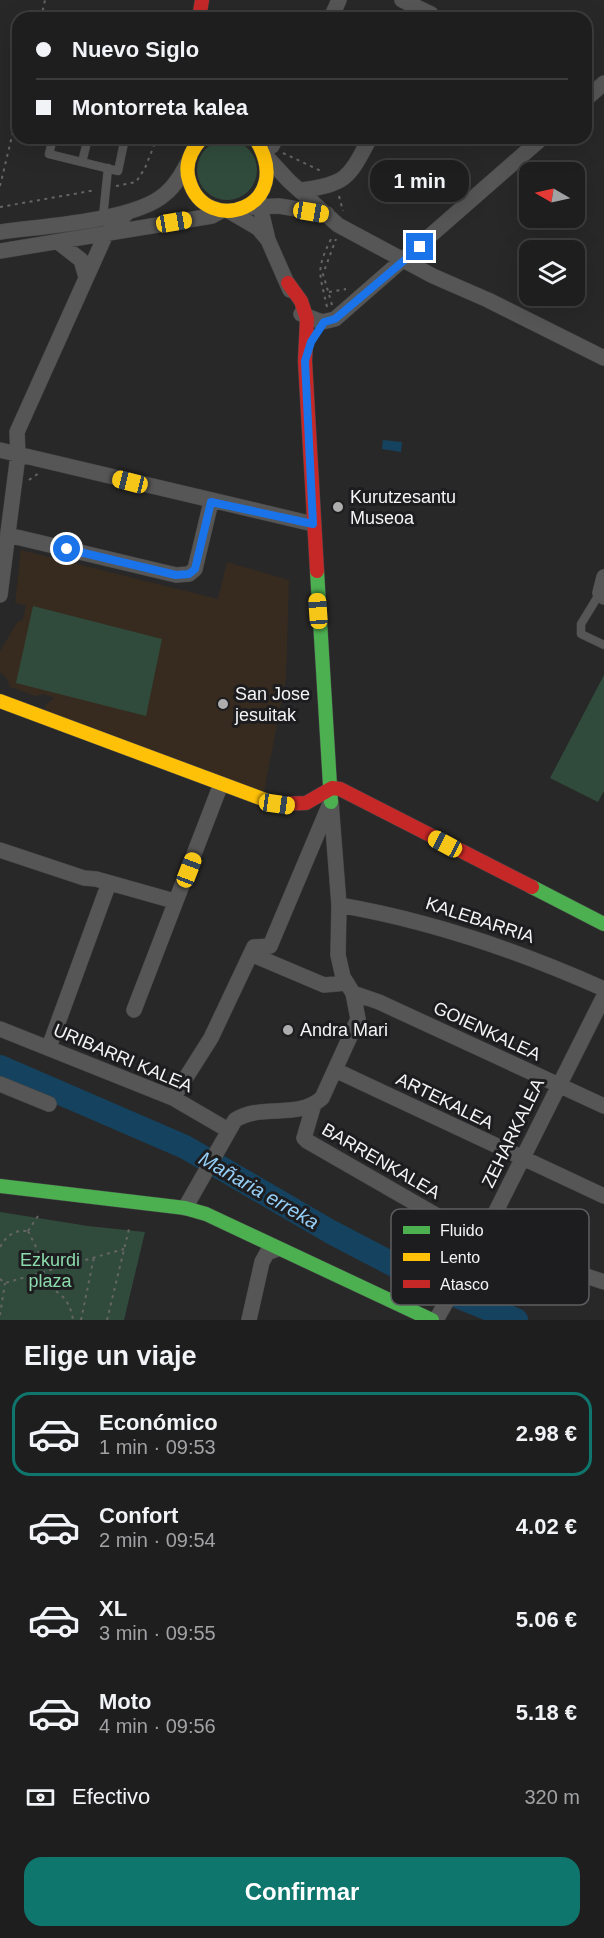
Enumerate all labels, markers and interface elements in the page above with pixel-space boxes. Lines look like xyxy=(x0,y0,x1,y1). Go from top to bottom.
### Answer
text: Nuevo Siglo xyxy=(72,37,199,62)
text: Montorreta kalea xyxy=(72,95,248,120)
callout: 1 min xyxy=(370,160,470,202)
north arrow xyxy=(519,162,585,228)
map controls xyxy=(519,162,585,306)
text: 1 min xyxy=(393,170,446,192)
car xyxy=(292,200,330,224)
car xyxy=(155,210,193,234)
route end xyxy=(406,233,433,260)
button: layers xyxy=(519,240,585,306)
car xyxy=(110,469,150,495)
place label: Kurutzesantu Museoa xyxy=(350,487,456,528)
marker: Kurutzesantu Museoa xyxy=(331,500,345,514)
route start xyxy=(53,535,80,562)
car xyxy=(308,592,328,630)
place label: San Jose jesuitak xyxy=(234,684,310,725)
marker: San Jose jesuitak xyxy=(216,697,230,711)
car xyxy=(258,793,296,815)
car xyxy=(425,828,465,860)
car xyxy=(174,850,204,890)
street label: KALEBARRIA xyxy=(423,893,537,947)
street label: GOIENKALEA xyxy=(430,997,544,1065)
street label: URIBARRI KALEA xyxy=(50,1020,196,1096)
place label: Andra Mari xyxy=(300,1020,388,1040)
marker: Andra Mari xyxy=(281,1023,295,1037)
street label: ARTEKALEA xyxy=(393,1069,497,1133)
street label: ZEHARKALEA xyxy=(478,1075,548,1191)
street label: BARRENKALEA xyxy=(318,1119,444,1203)
water label: Mañaria erreka xyxy=(195,1147,323,1233)
legend xyxy=(391,1209,589,1305)
text: Fluido xyxy=(440,1222,484,1239)
text: Lento xyxy=(440,1249,480,1266)
park label: Ezkurdi plaza xyxy=(20,1250,80,1291)
text: Atasco xyxy=(440,1276,489,1293)
text: Elige un viaje xyxy=(24,1341,197,1371)
icon: car xyxy=(27,1407,81,1461)
text: Económico xyxy=(99,1410,218,1435)
text: 2.98 € xyxy=(516,1421,577,1446)
text: 1 min · 09:53 xyxy=(99,1436,216,1458)
icon: car xyxy=(27,1500,81,1554)
text: Confort xyxy=(99,1503,178,1528)
text: 4.02 € xyxy=(516,1514,577,1539)
text: 2 min · 09:54 xyxy=(99,1529,216,1551)
icon: car xyxy=(27,1593,81,1647)
text: XL xyxy=(99,1596,127,1621)
text: 5.06 € xyxy=(516,1607,577,1632)
text: 3 min · 09:55 xyxy=(99,1622,216,1644)
icon: car xyxy=(27,1686,81,1740)
text: Moto xyxy=(99,1689,152,1714)
text: 5.18 € xyxy=(516,1700,577,1725)
text: 4 min · 09:56 xyxy=(99,1715,216,1737)
icon: cash xyxy=(24,1781,57,1814)
text: Efectivo xyxy=(72,1784,150,1809)
text: 320 m xyxy=(524,1786,580,1808)
button: Confirmar xyxy=(24,1857,580,1926)

